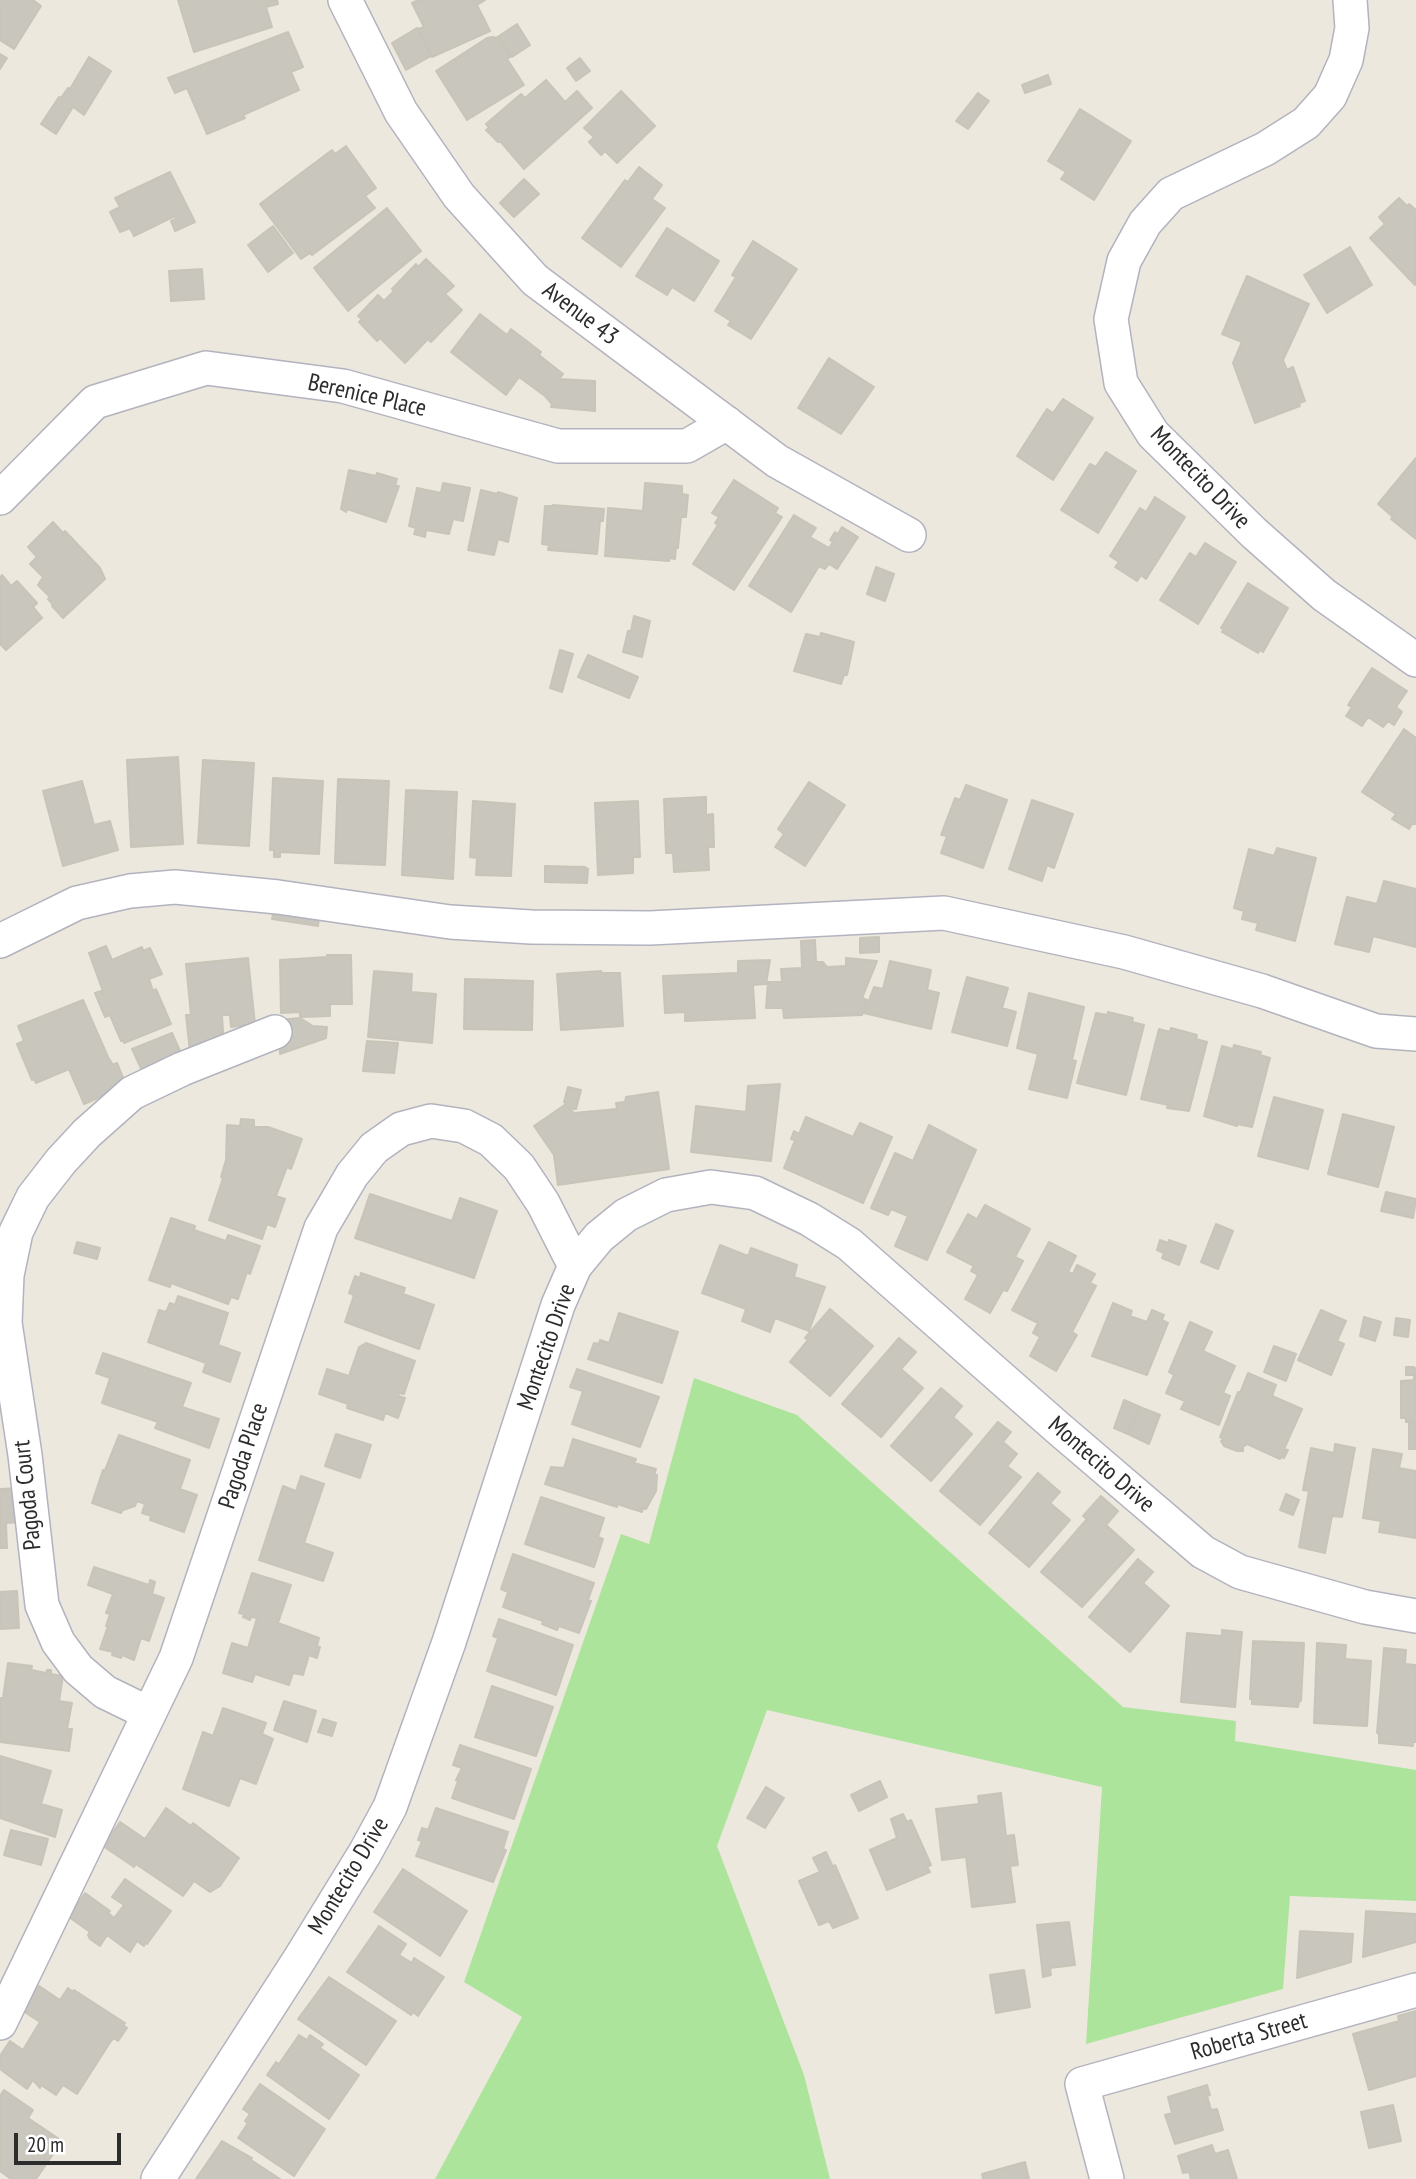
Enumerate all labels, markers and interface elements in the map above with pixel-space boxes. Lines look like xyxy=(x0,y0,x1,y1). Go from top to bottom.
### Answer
street label: Avenue 43 xyxy=(536,276,624,352)
street label: Berenice Place xyxy=(305,368,429,424)
street label: Montecito Drive xyxy=(1144,421,1256,535)
street label: Montecito Drive xyxy=(512,1280,582,1414)
street label: Pagoda Place xyxy=(213,1399,275,1513)
street label: Montecito Drive xyxy=(1042,1411,1160,1519)
street label: Pagoda Court xyxy=(8,1439,48,1551)
street label: Montecito Drive xyxy=(303,1812,395,1940)
street label: Roberta Street xyxy=(1188,2007,1310,2067)
scale bar xyxy=(18,2120,124,2164)
text: 20 m xyxy=(27,2131,64,2158)

